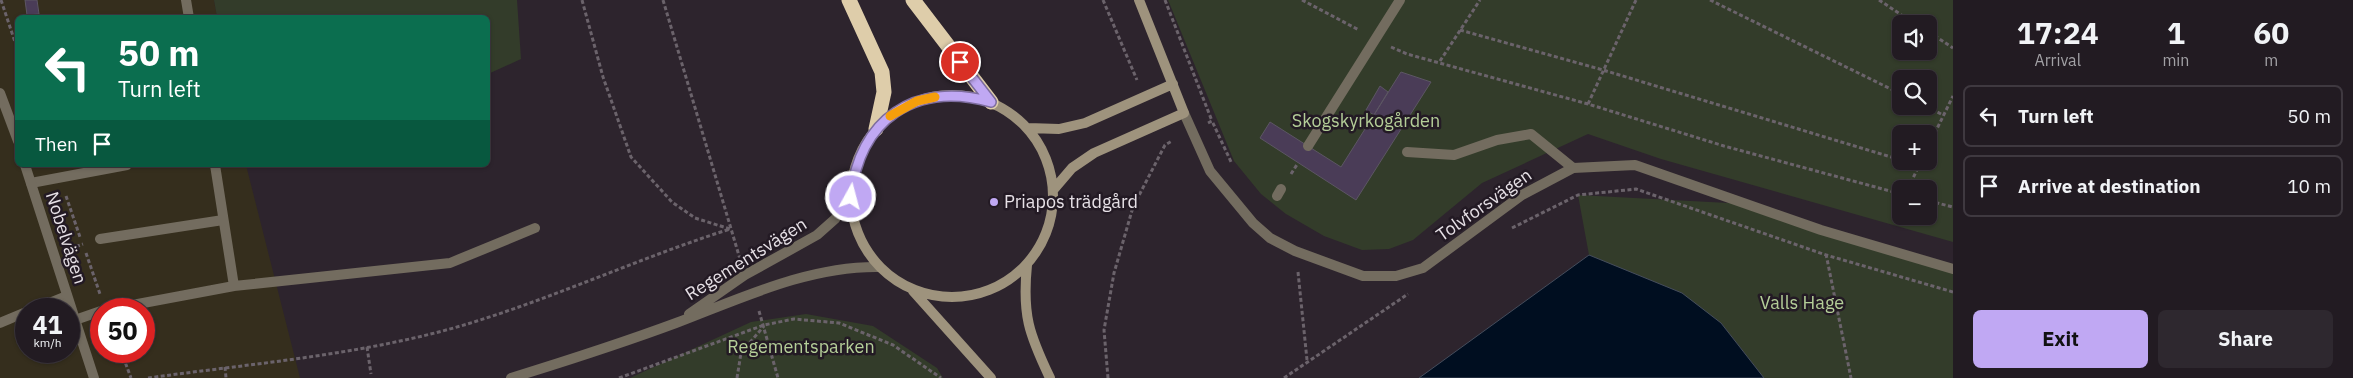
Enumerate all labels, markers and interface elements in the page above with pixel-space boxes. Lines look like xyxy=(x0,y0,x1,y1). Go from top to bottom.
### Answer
text: 17:24 xyxy=(2017,13,2099,52)
text: 1 xyxy=(2167,13,2185,52)
text: 60 xyxy=(2253,13,2289,52)
map controls xyxy=(1892,15,1937,225)
button: sound xyxy=(1892,15,1937,60)
text: 50 m xyxy=(118,30,200,76)
icon: left xyxy=(35,35,100,100)
pin xyxy=(939,41,981,83)
icon: arrive xyxy=(946,48,974,76)
text: Arrival xyxy=(2034,50,2081,70)
text: min xyxy=(2162,50,2189,70)
text: m xyxy=(2264,50,2278,70)
button: search xyxy=(1892,70,1937,115)
text: Turn left xyxy=(118,74,201,103)
icon: left xyxy=(1975,102,2003,130)
text: Turn left xyxy=(2018,104,2094,128)
text: 50 m xyxy=(2287,104,2331,128)
park label: Skogskyrkogården xyxy=(1292,109,1440,132)
button: + xyxy=(1892,125,1937,170)
icon: arrive xyxy=(88,130,116,158)
text: Then xyxy=(35,132,78,156)
street label: Tolvforsvägen xyxy=(1431,163,1536,246)
position arrow xyxy=(824,170,876,222)
icon: arrive xyxy=(1975,172,2003,200)
text: Arrive at destination xyxy=(2018,174,2201,198)
text: 10 m xyxy=(2287,174,2331,198)
button: − xyxy=(1892,180,1937,225)
street label: Nobelvägen xyxy=(41,189,92,287)
place label: Priapos trädgård xyxy=(1004,190,1138,213)
marker: Priapos trädgård xyxy=(988,196,1000,208)
street label: Regementsvägen xyxy=(681,212,811,305)
park label: Valls Hage xyxy=(1760,291,1844,314)
speed limit sign: 50 xyxy=(90,298,155,363)
text: 41 xyxy=(32,308,63,341)
button: Exit xyxy=(1973,310,2148,368)
button: Share xyxy=(2158,310,2333,368)
text: km/h xyxy=(33,335,62,350)
park label: Regementsparken xyxy=(727,335,875,358)

